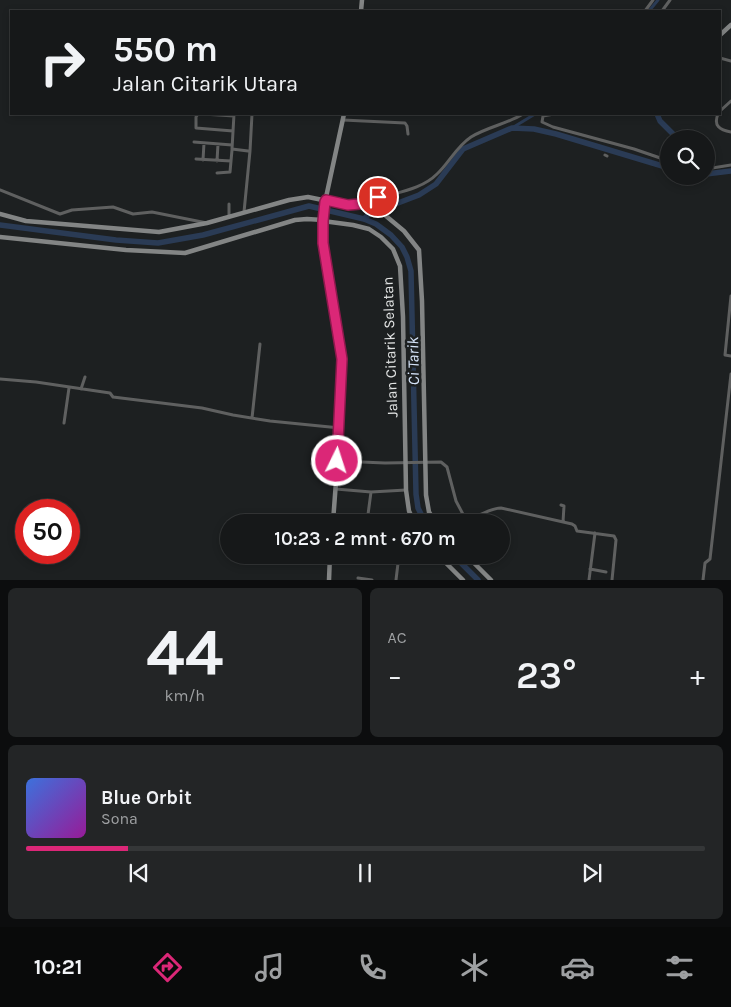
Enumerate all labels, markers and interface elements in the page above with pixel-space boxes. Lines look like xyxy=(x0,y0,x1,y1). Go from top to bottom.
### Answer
text: 550 m xyxy=(113,29,218,70)
icon: right xyxy=(30,30,95,95)
text: Jalan Citarik Utara xyxy=(113,71,298,97)
map controls xyxy=(660,130,715,185)
button: search xyxy=(660,130,715,185)
pin xyxy=(357,176,399,218)
icon: arrive xyxy=(364,183,392,211)
street label: Jalan Citarik Selatan xyxy=(379,276,401,418)
water label: Ci Tarik xyxy=(403,336,423,385)
position arrow xyxy=(310,434,362,486)
speed limit sign: 50 xyxy=(15,499,80,564)
text: 10:23 · 2 mnt · 670 m xyxy=(274,528,456,550)
text: 44 xyxy=(146,615,223,691)
text: AC xyxy=(388,628,407,647)
text: 23° xyxy=(516,653,576,698)
text: − xyxy=(388,659,402,692)
text: + xyxy=(690,659,705,692)
text: km/h xyxy=(164,686,205,705)
text: Blue Orbit xyxy=(101,787,192,809)
text: Sona xyxy=(101,809,138,828)
icon: previous xyxy=(125,859,153,887)
icon: pause xyxy=(351,859,379,887)
icon: next xyxy=(578,859,606,887)
icon: directions xyxy=(150,950,185,985)
icon: music xyxy=(252,950,287,985)
icon: phone xyxy=(355,950,390,985)
icon: climate xyxy=(457,950,492,985)
icon: car xyxy=(560,950,595,985)
icon: filters xyxy=(662,950,697,985)
text: 10:21 xyxy=(34,954,83,980)

